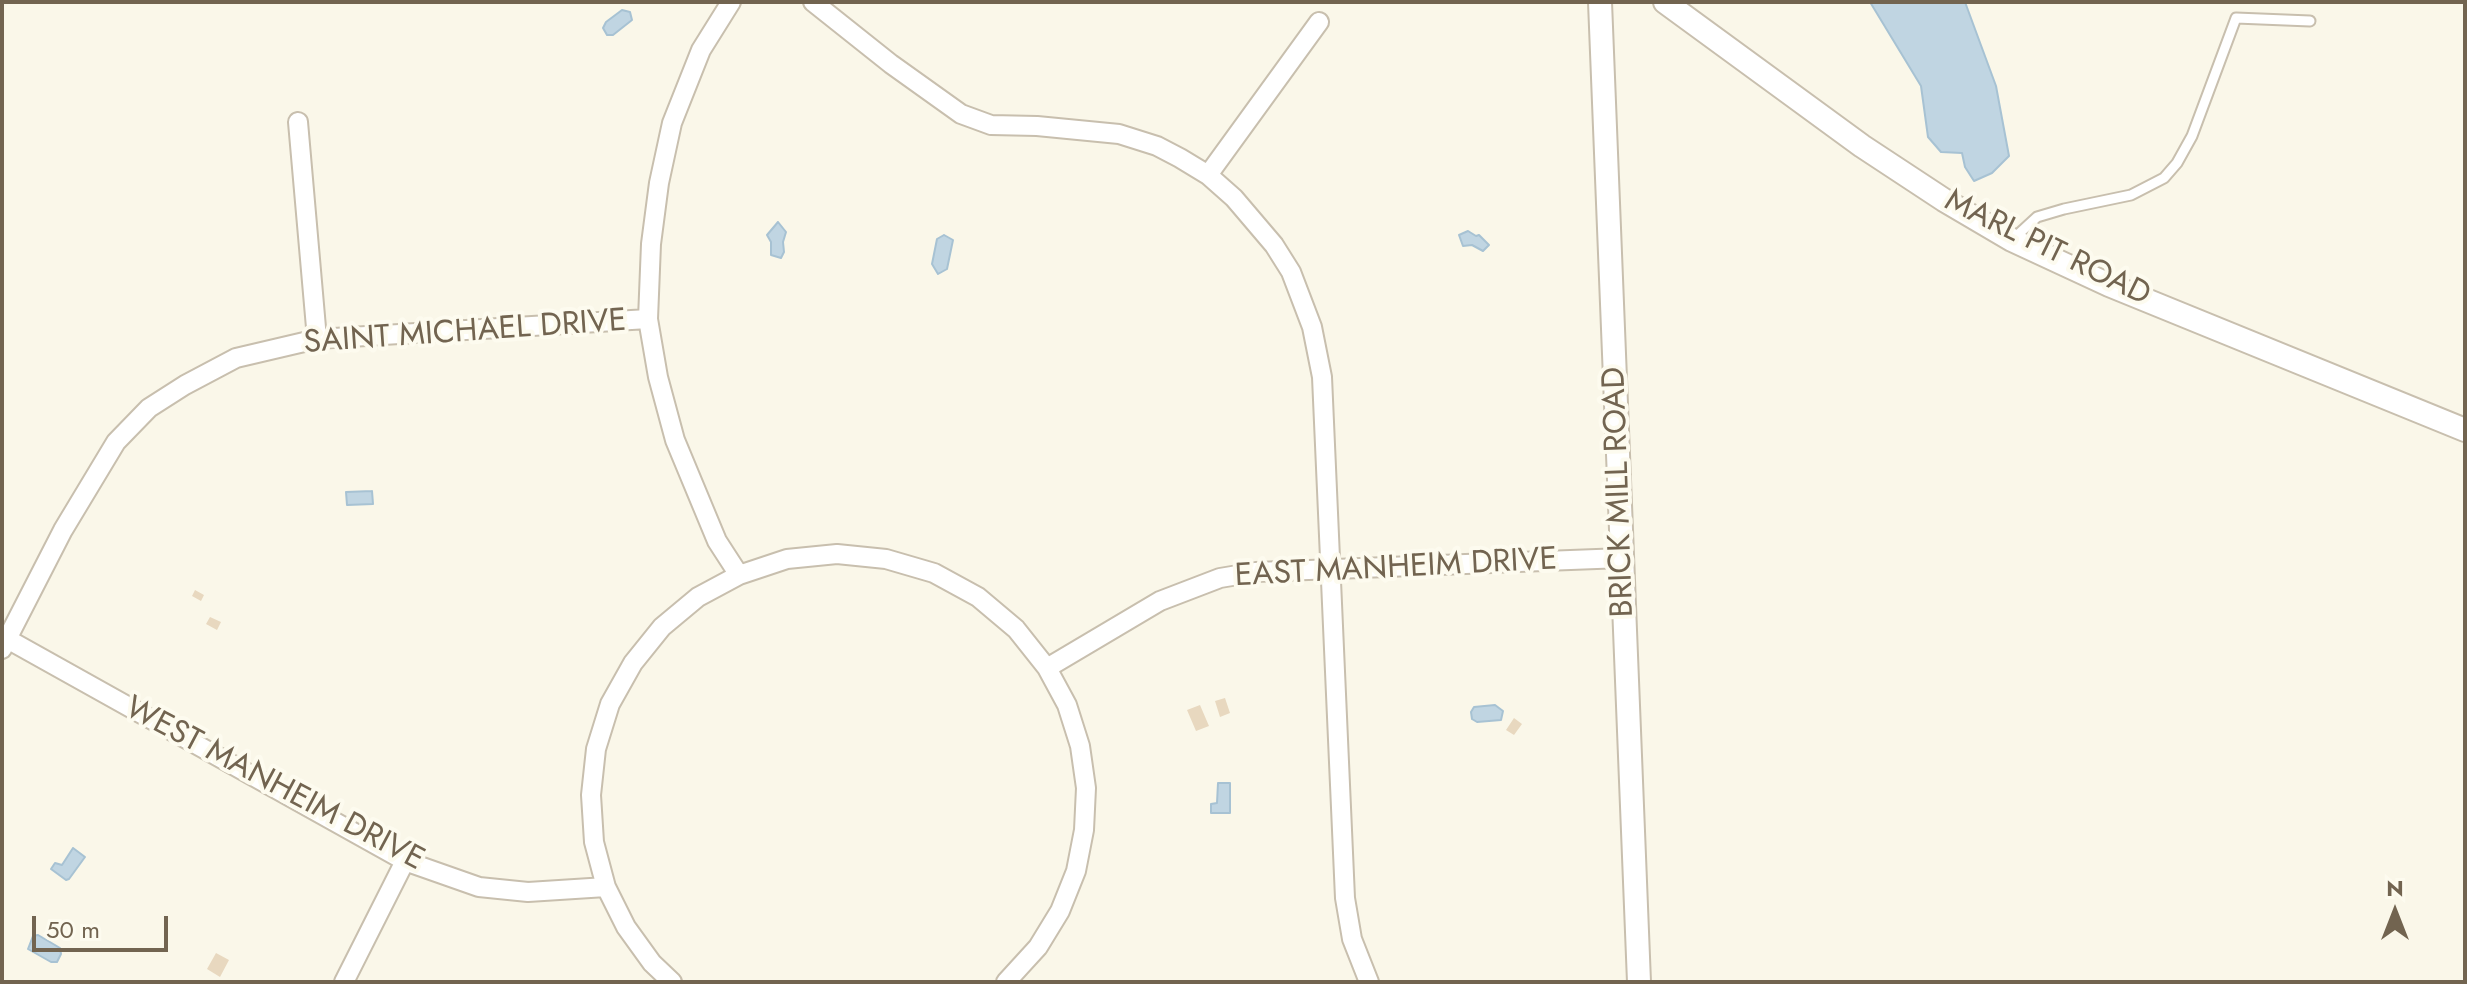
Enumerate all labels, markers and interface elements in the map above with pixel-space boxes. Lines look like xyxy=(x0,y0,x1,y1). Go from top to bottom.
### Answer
street label: MARL PIT ROAD xyxy=(1938,183,2156,315)
street label: SAINT MICHAEL DRIVE xyxy=(302,303,628,363)
street label: BRICK MILL ROAD xyxy=(1596,366,1644,618)
street label: EAST MANHEIM DRIVE xyxy=(1234,541,1558,597)
street label: WEST MANHEIM DRIVE xyxy=(118,690,430,880)
north arrow xyxy=(2355,872,2435,952)
text: N xyxy=(2386,872,2404,904)
scale bar xyxy=(36,900,172,950)
text: 50 m xyxy=(46,912,100,947)

